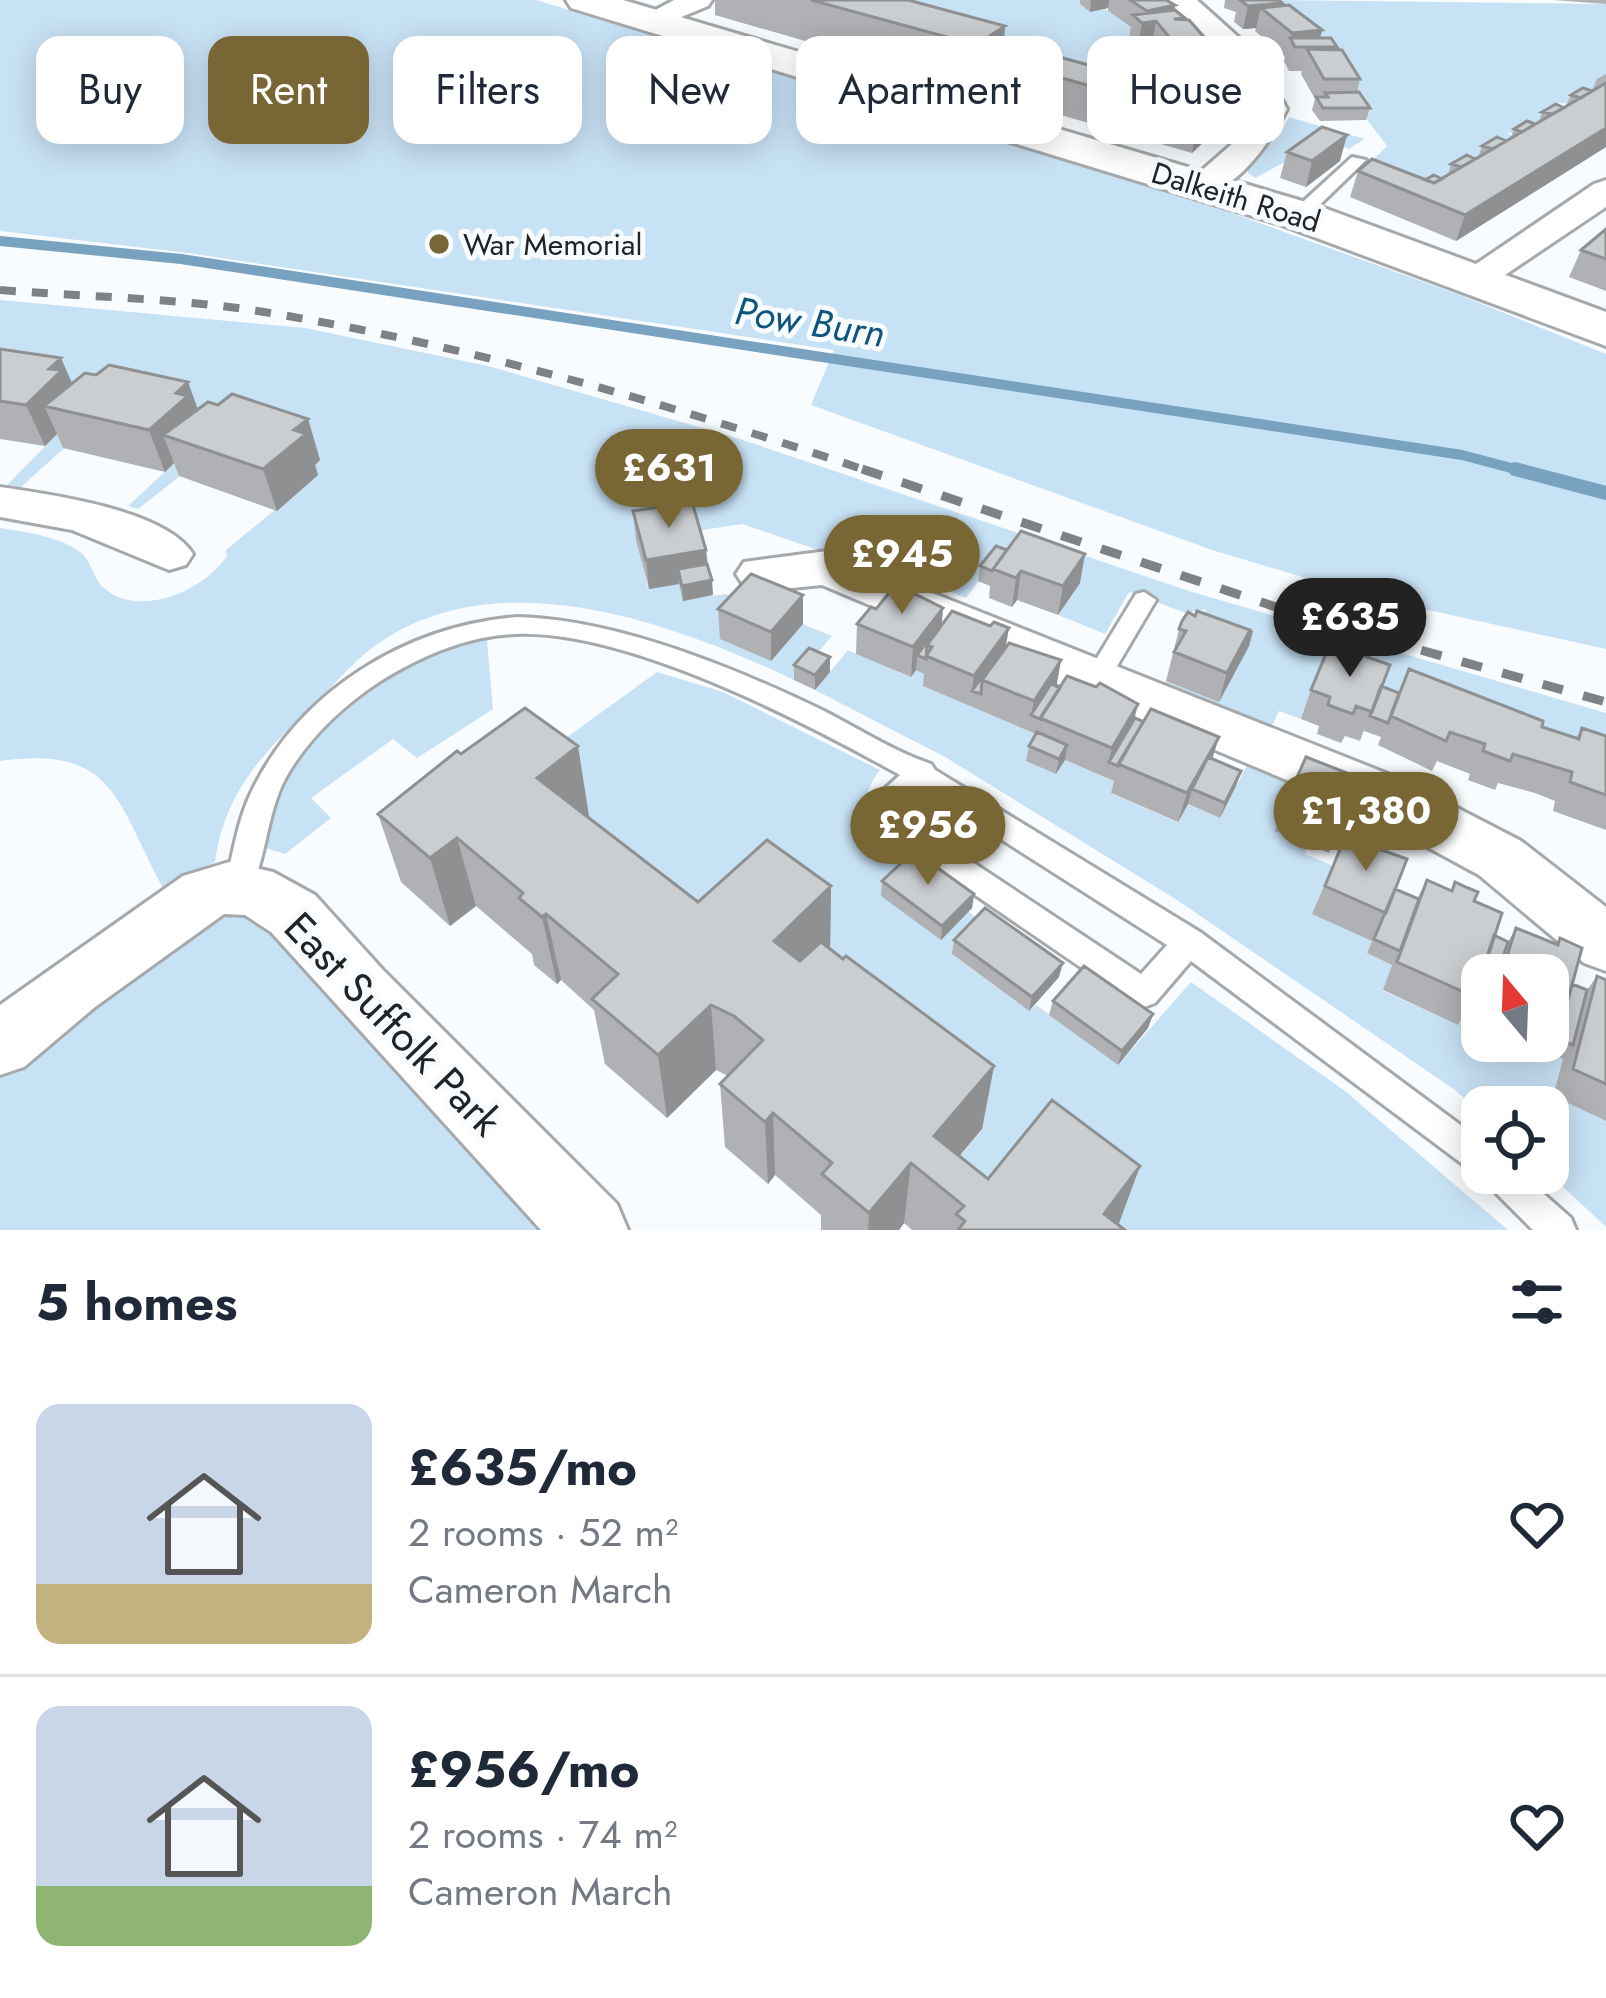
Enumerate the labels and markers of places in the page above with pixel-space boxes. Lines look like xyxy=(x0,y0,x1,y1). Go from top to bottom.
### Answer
place label: War Memorial xyxy=(463,223,642,266)
marker: War Memorial xyxy=(426,231,452,257)
pin: £631 xyxy=(598,429,740,531)
pin: £945 xyxy=(831,515,973,617)
pin: £635 xyxy=(1279,578,1421,680)
pin: £1,380 xyxy=(1268,772,1464,874)
pin: £956 xyxy=(857,786,999,888)

